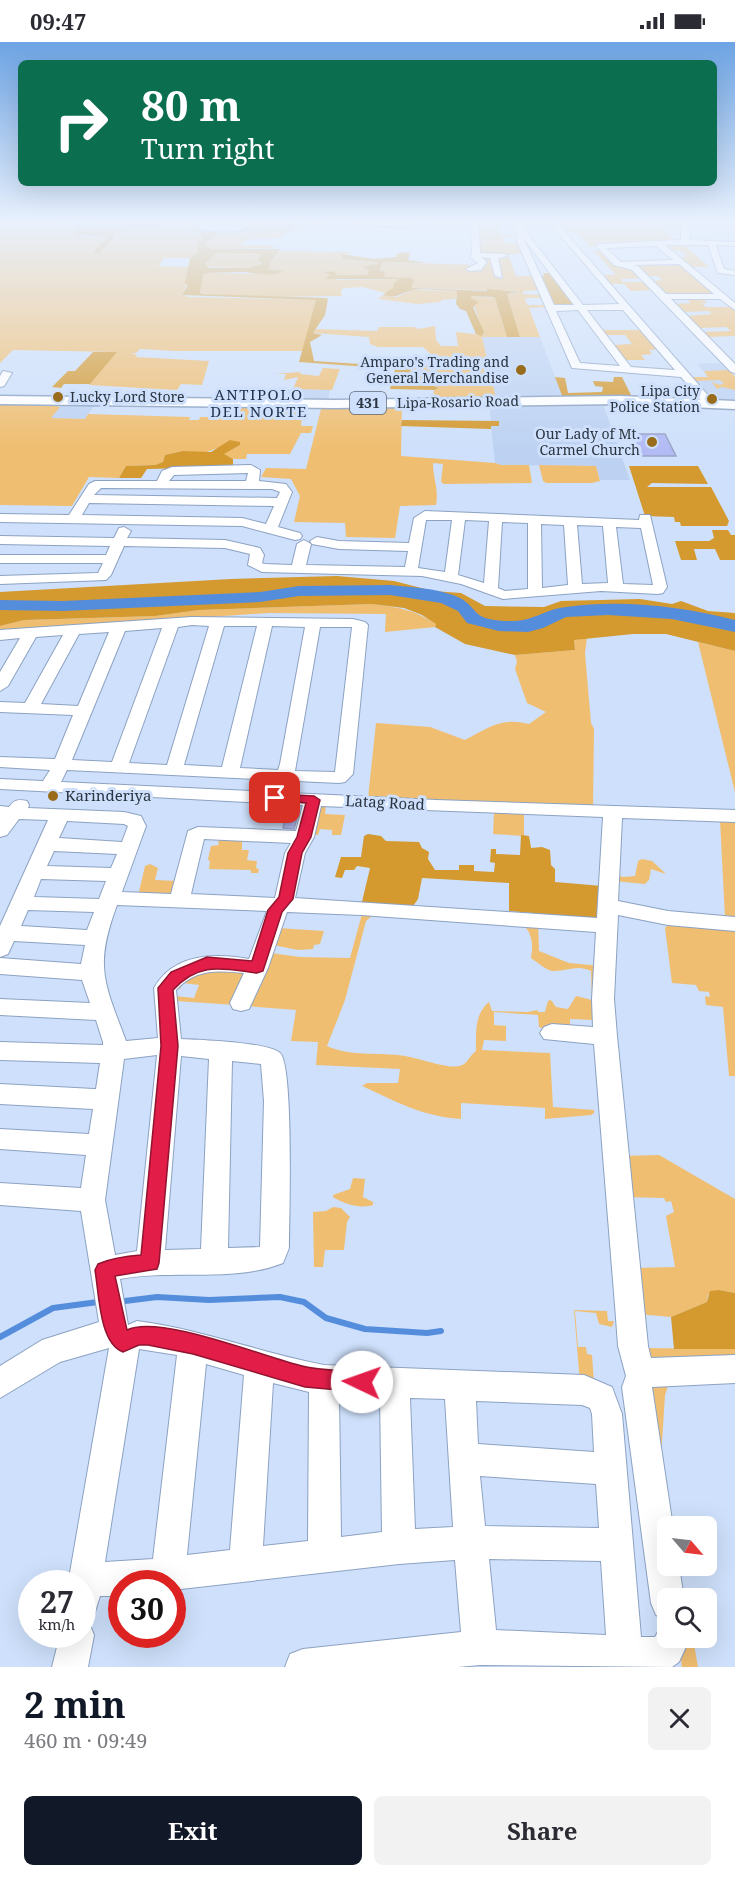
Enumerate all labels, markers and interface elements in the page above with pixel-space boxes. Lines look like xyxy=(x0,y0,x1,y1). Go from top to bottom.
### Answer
text: 09:47 xyxy=(30,6,86,36)
text: 80 m xyxy=(141,76,241,133)
icon: right xyxy=(42,84,120,162)
text: Turn right xyxy=(141,130,274,167)
place label: Amparo's Trading and General Merchandise xyxy=(360,352,509,387)
marker: Amparo's Trading and General Merchandise xyxy=(514,363,528,377)
place label: Lipa City Police Station xyxy=(610,381,700,416)
district label: ANTIPOLO DEL NORTE xyxy=(210,384,308,421)
place label: Lucky Lord Store xyxy=(70,387,185,406)
marker: Lucky Lord Store xyxy=(51,390,65,404)
street label: Lipa-Rosario Road xyxy=(397,391,520,412)
road number: 431 xyxy=(350,392,386,414)
marker: Lipa City Police Station xyxy=(705,392,719,406)
place label: Our Lady of Mt. Carmel Church xyxy=(535,424,640,459)
marker: Our Lady of Mt. Carmel Church xyxy=(645,435,659,449)
pin xyxy=(249,772,300,823)
icon: arrive xyxy=(258,781,291,814)
place label: Karinderiya xyxy=(65,785,152,805)
marker: Karinderiya xyxy=(46,789,60,803)
street label: Latag Road xyxy=(345,790,425,814)
position arrow xyxy=(330,1350,394,1414)
north arrow xyxy=(657,1516,717,1576)
map controls xyxy=(657,1516,717,1648)
speed limit sign: 30 xyxy=(108,1570,186,1648)
text: 27 xyxy=(40,1581,74,1622)
button: search xyxy=(657,1588,717,1648)
text: km/h xyxy=(39,1614,75,1634)
text: 2 min xyxy=(24,1680,126,1729)
button: close xyxy=(648,1687,711,1750)
text: 460 m · 09:49 xyxy=(24,1727,147,1754)
button: Exit xyxy=(24,1796,362,1865)
button: Share xyxy=(374,1796,711,1865)

